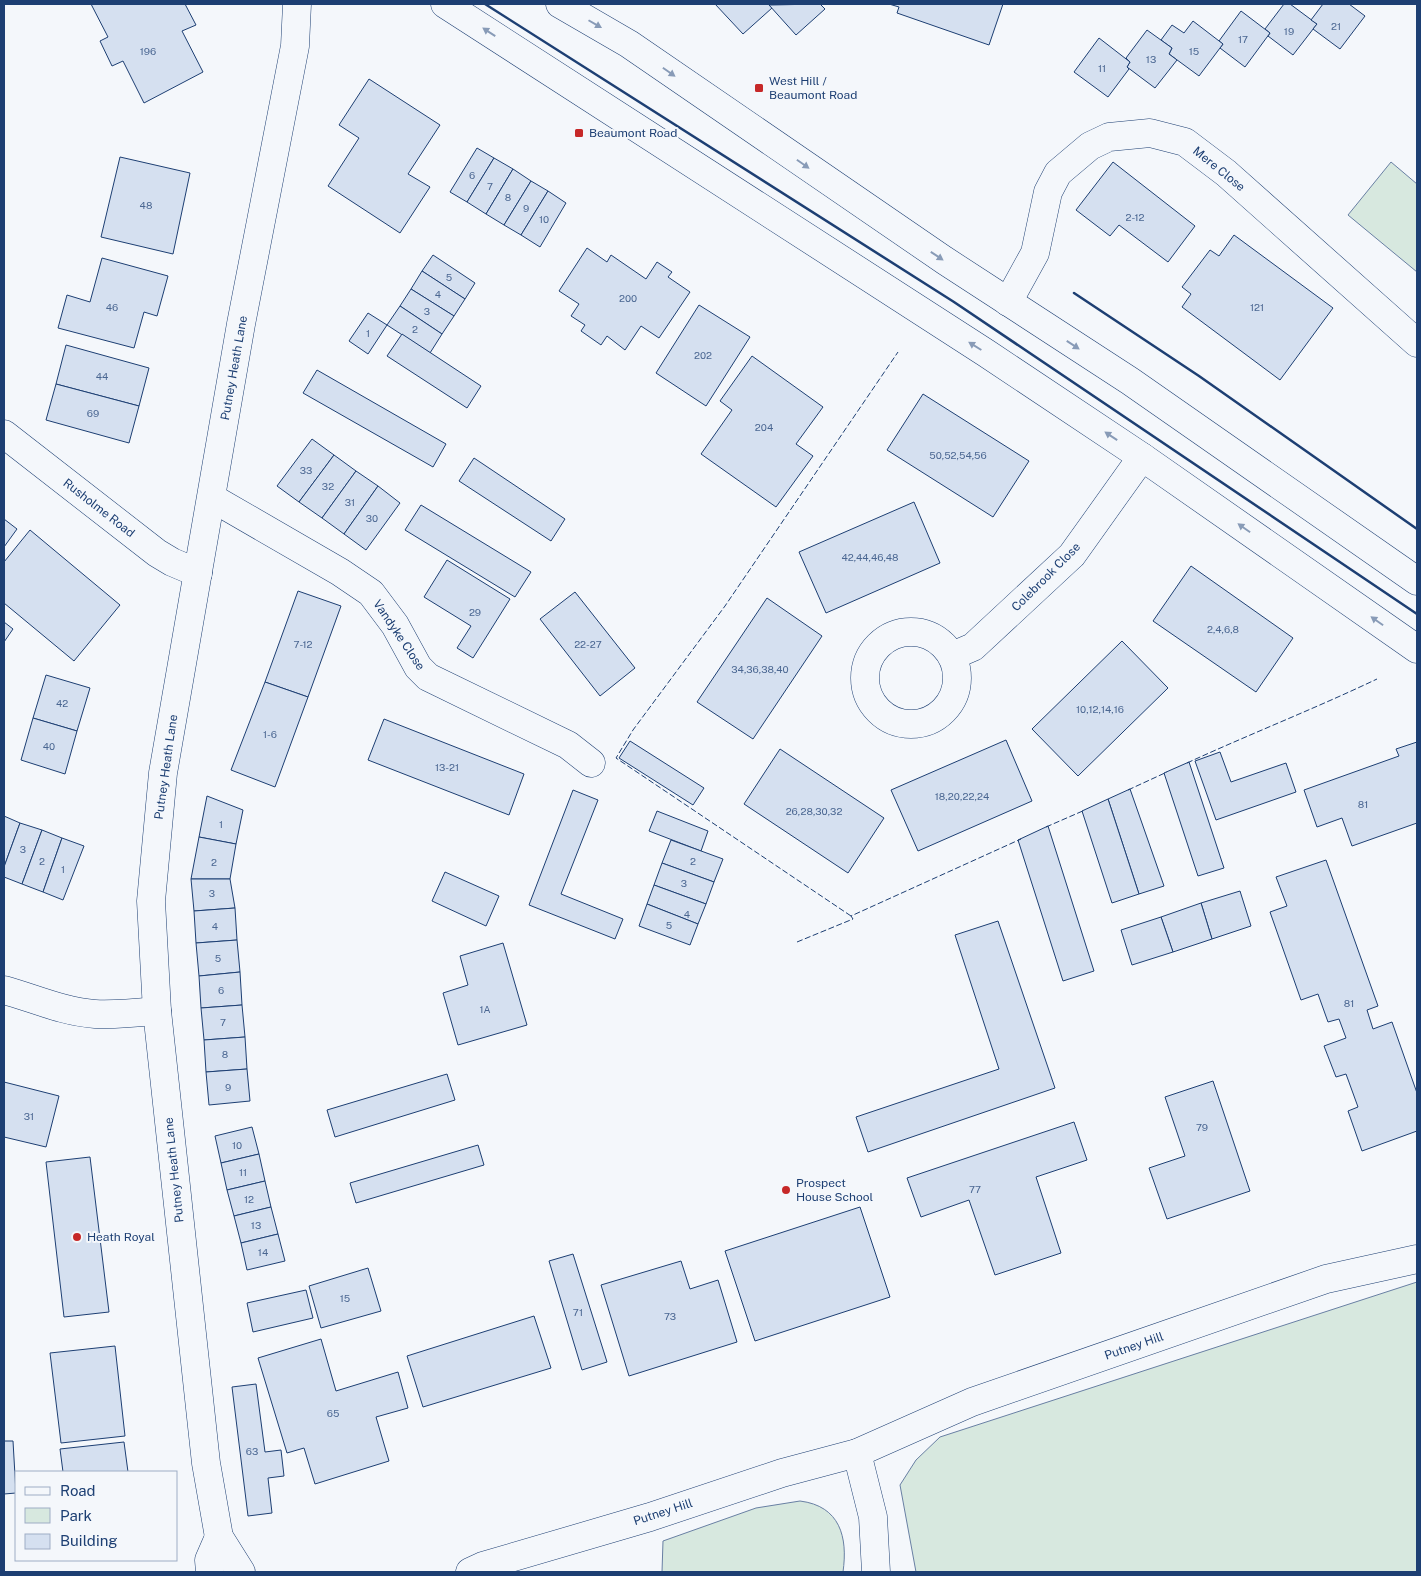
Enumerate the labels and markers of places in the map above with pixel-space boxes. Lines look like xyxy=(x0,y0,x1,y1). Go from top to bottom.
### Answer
place label: West Hill / Beaumont Road xyxy=(769,74,857,102)
marker: West Hill / Beaumont Road xyxy=(753,82,765,94)
place label: Beaumont Road xyxy=(589,126,677,140)
marker: Beaumont Road xyxy=(573,127,585,139)
place label: Prospect House School xyxy=(796,1176,874,1204)
marker: Prospect House School xyxy=(780,1184,792,1196)
place label: Heath Royal xyxy=(87,1230,155,1244)
marker: Heath Royal xyxy=(71,1231,83,1243)

